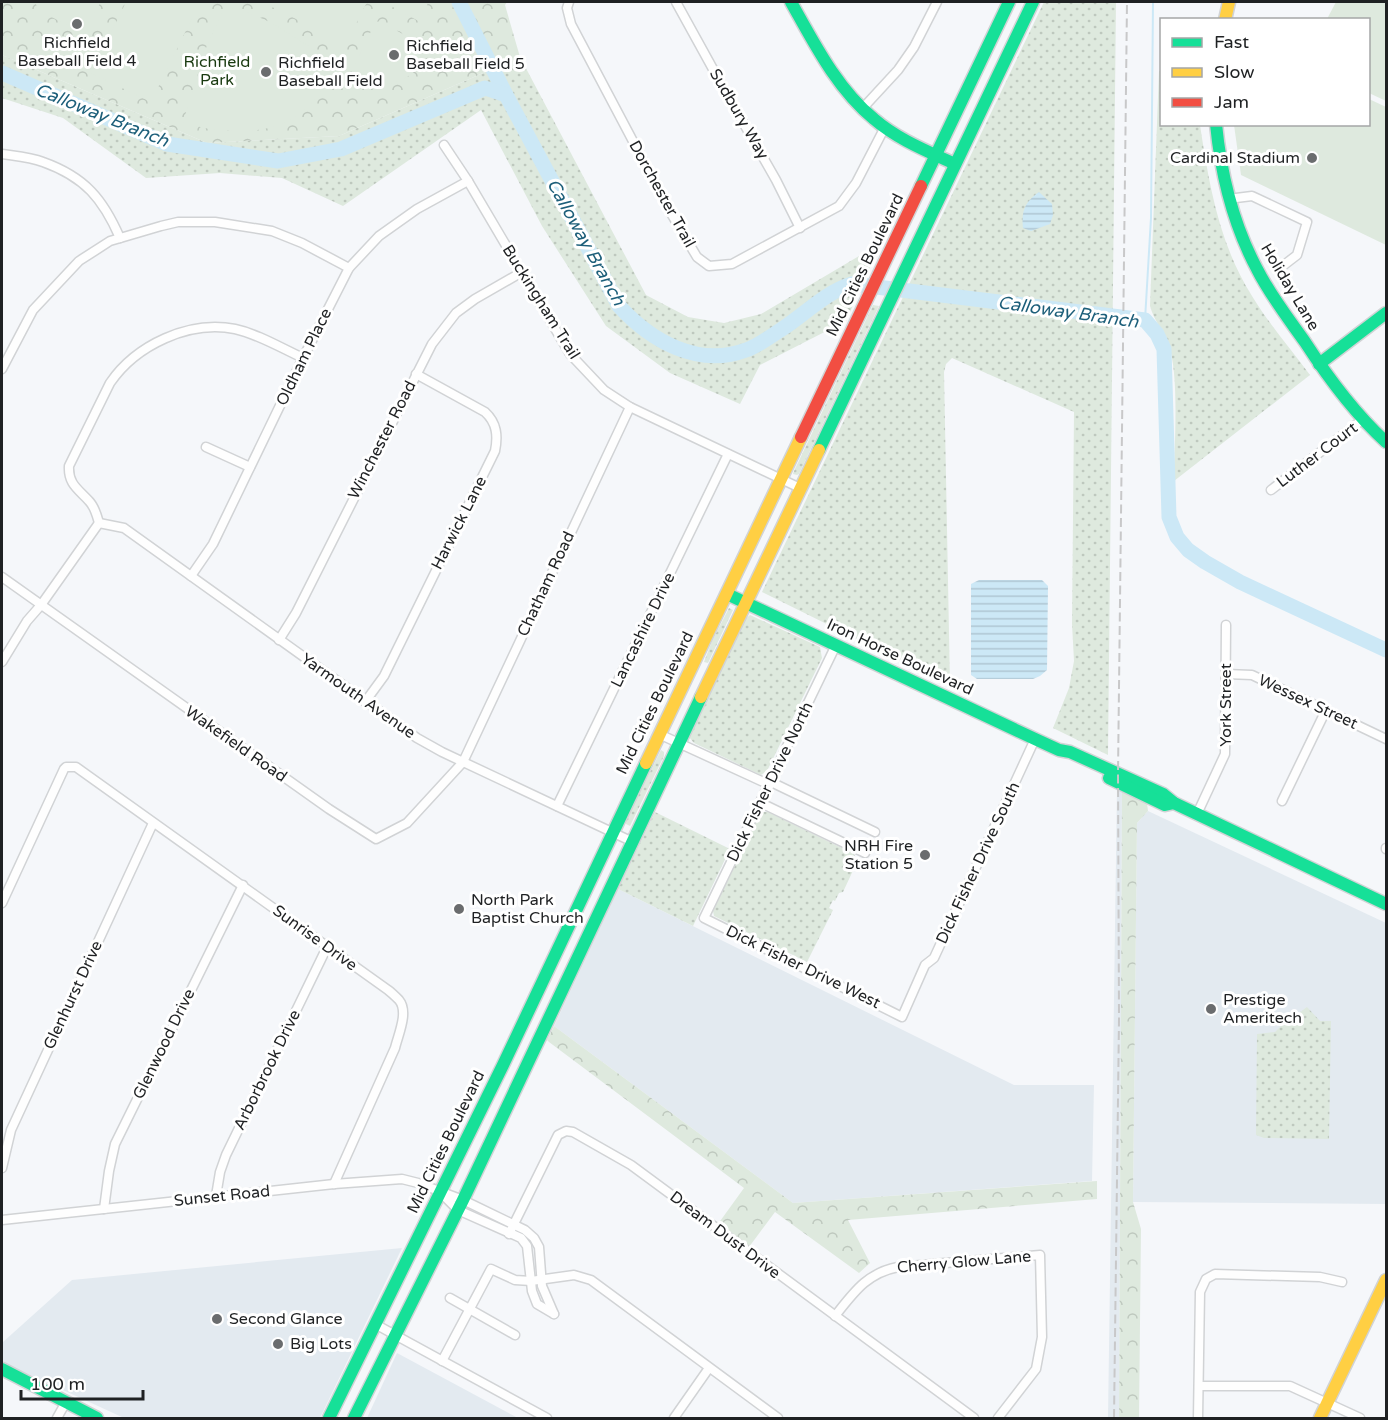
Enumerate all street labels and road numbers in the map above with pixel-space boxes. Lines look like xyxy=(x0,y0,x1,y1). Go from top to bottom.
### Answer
street label: Sudbury Way xyxy=(705,65,773,163)
street label: Dorchester Trail xyxy=(624,137,700,251)
street label: Mid Cities Boulevard xyxy=(822,190,908,340)
street label: Holiday Lane xyxy=(1256,240,1324,334)
street label: Buckingham Trail xyxy=(498,241,584,363)
street label: Oldham Place xyxy=(272,305,336,409)
street label: Winchester Road xyxy=(344,377,420,503)
street label: Luther Court xyxy=(1272,418,1362,492)
street label: Harwick Lane xyxy=(427,473,491,573)
street label: Chatham Road xyxy=(513,528,579,640)
street label: Lancashire Drive xyxy=(607,569,679,691)
street label: Iron Horse Boulevard xyxy=(824,614,976,700)
street label: Mid Cities Boulevard xyxy=(612,628,698,778)
street label: Yarmouth Avenue xyxy=(297,649,419,743)
street label: York Street xyxy=(1216,663,1236,747)
street label: Wessex Street xyxy=(1255,670,1361,734)
street label: Dick Fisher Drive North xyxy=(723,699,817,865)
street label: Wakefield Road xyxy=(181,701,291,787)
street label: Dick Fisher Drive South xyxy=(932,779,1024,947)
street label: Sunrise Drive xyxy=(269,901,361,975)
street label: Dick Fisher Drive West xyxy=(722,921,884,1013)
street label: Glenhurst Drive xyxy=(39,937,107,1053)
street label: Glenwood Drive xyxy=(129,985,199,1103)
street label: Arborbrook Drive xyxy=(229,1006,305,1134)
street label: Mid Cities Boulevard xyxy=(403,1067,489,1217)
street label: Sunset Road xyxy=(173,1181,271,1211)
street label: Dream Dust Drive xyxy=(666,1187,784,1283)
street label: Cherry Glow Lane xyxy=(896,1246,1032,1278)

